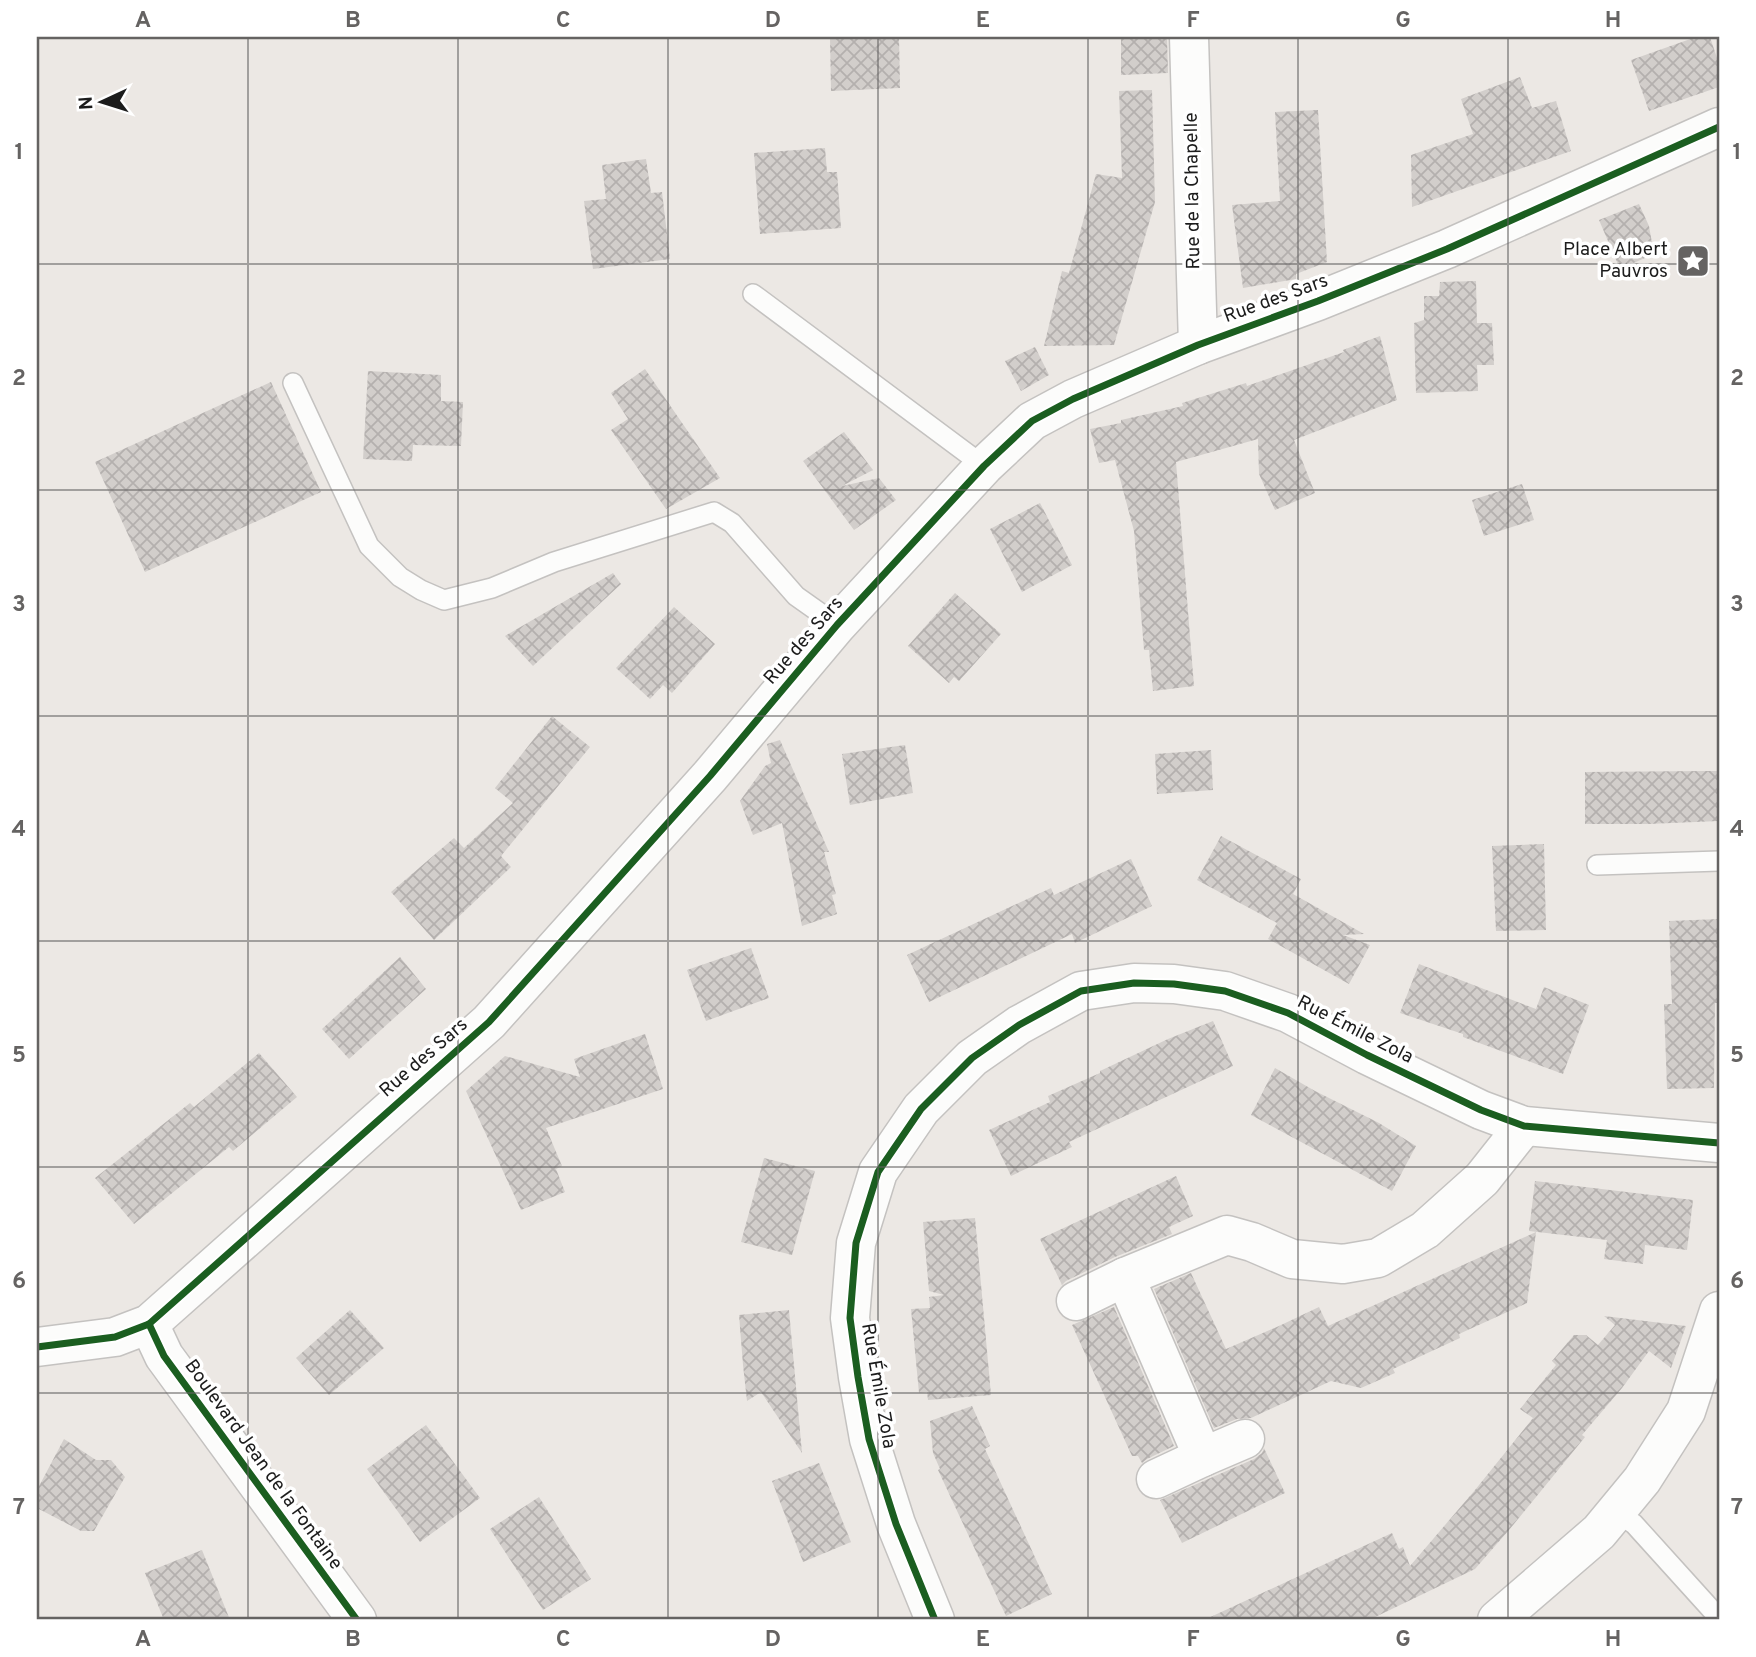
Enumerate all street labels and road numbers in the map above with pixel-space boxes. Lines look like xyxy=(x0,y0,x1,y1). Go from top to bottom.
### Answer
street label: Rue de la Chapelle xyxy=(1180,112,1206,270)
street label: Rue des Sars xyxy=(1220,269,1332,329)
street label: Rue des Sars xyxy=(759,592,849,690)
street label: Rue Émile Zola xyxy=(1293,990,1418,1070)
street label: Rue des Sars xyxy=(375,1013,473,1103)
street label: Rue Émile Zola xyxy=(855,1321,902,1451)
street label: Boulevard Jean de la Fontaine xyxy=(179,1355,347,1575)

